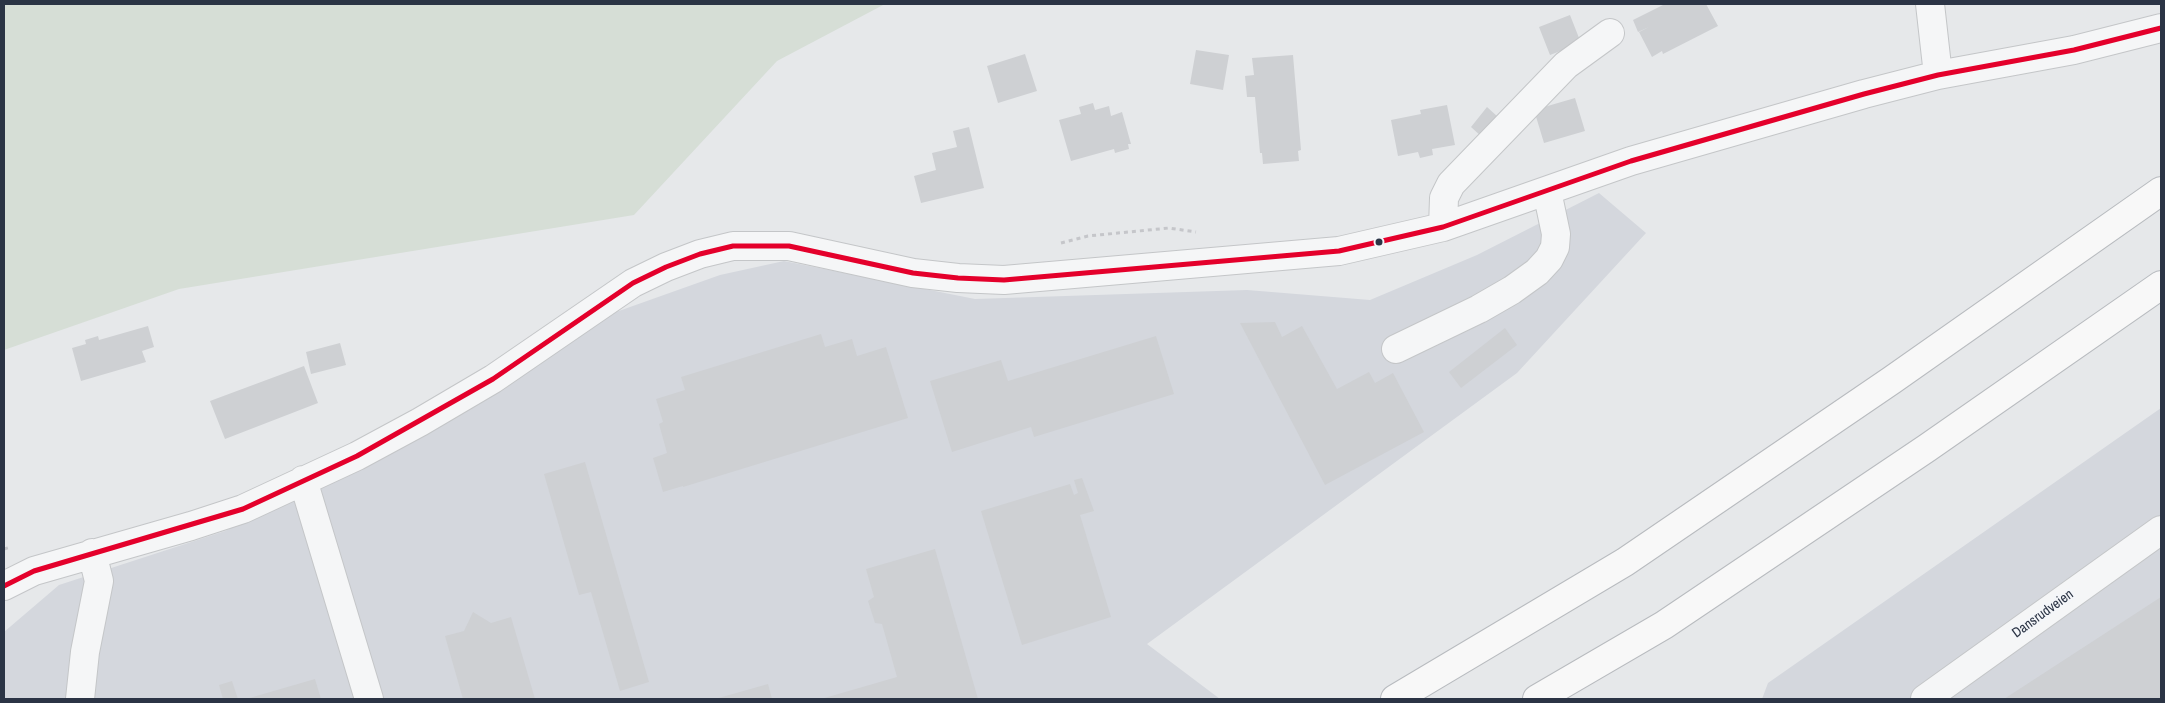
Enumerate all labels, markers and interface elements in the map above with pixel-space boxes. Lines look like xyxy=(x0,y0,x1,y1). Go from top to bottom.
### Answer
unlabelled marker xyxy=(1374,237,1384,247)
street label: Dansrudveien xyxy=(2009,586,2077,642)

